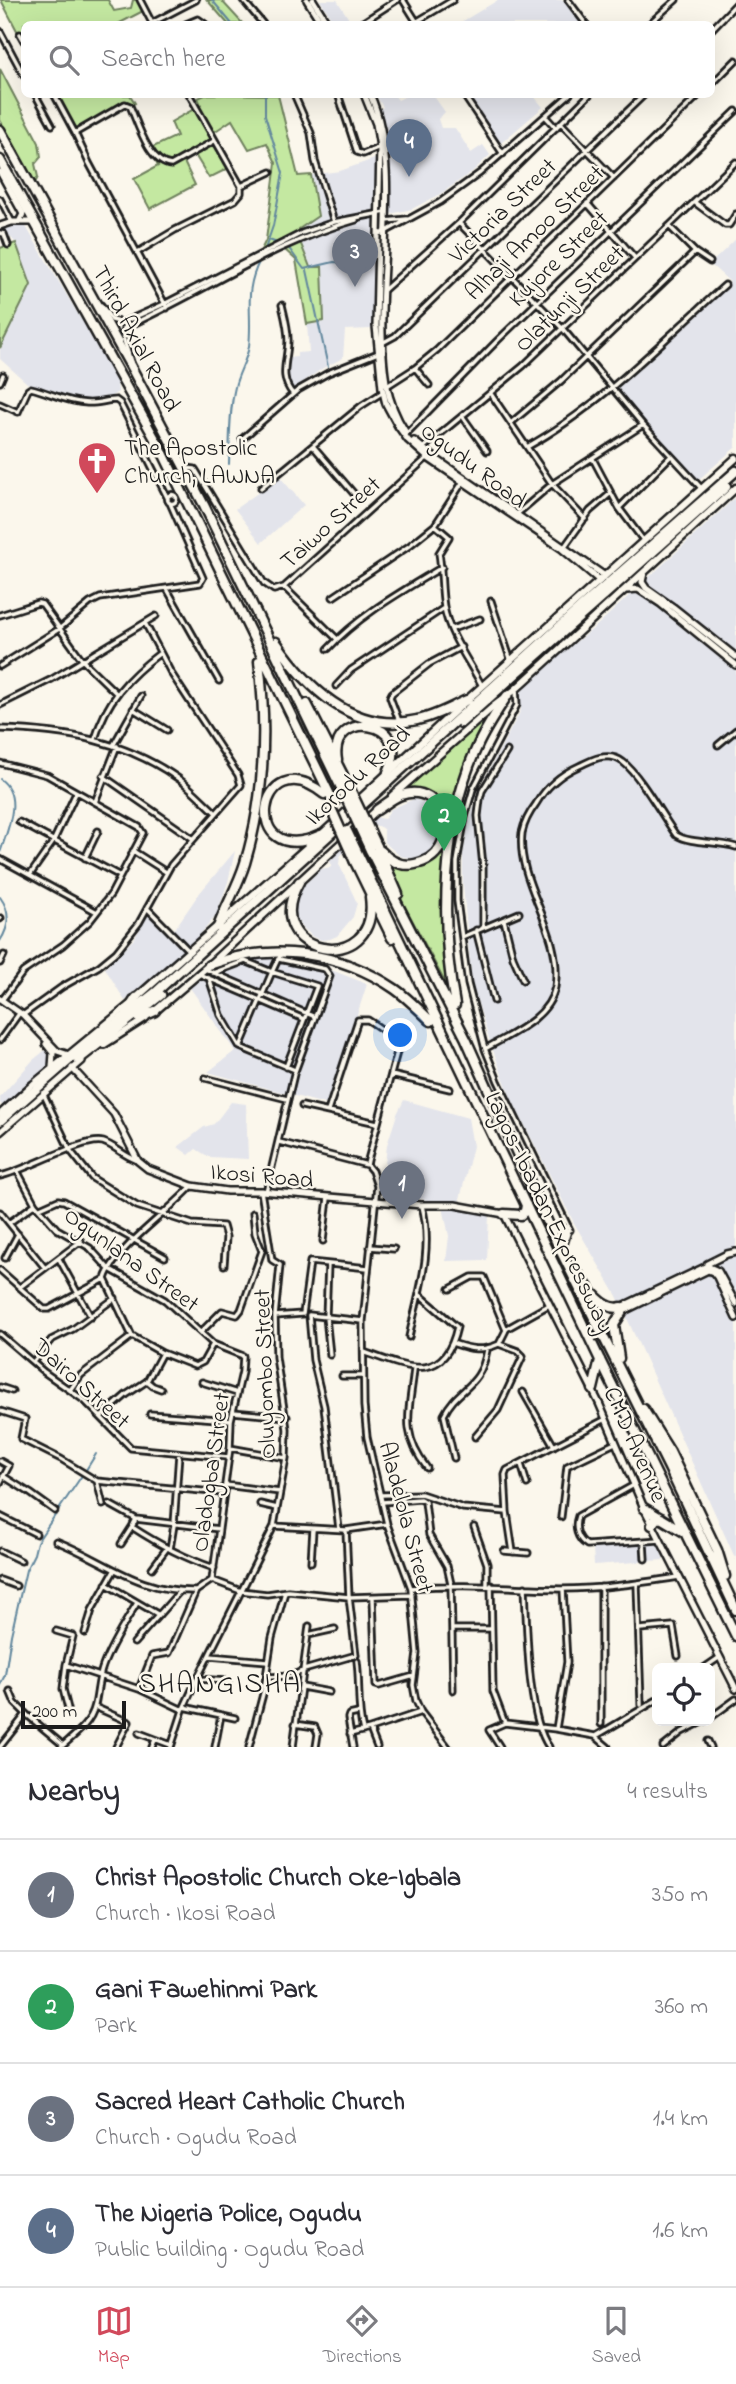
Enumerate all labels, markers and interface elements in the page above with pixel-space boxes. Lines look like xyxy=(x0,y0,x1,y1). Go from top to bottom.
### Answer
search box xyxy=(21,21,715,98)
icon: search xyxy=(45,41,83,79)
text: Search here xyxy=(101,41,226,79)
pin: 4 xyxy=(386,119,432,177)
street label: Victoria Street xyxy=(441,151,566,273)
street label: Alhaji Amoo Street xyxy=(458,158,614,310)
street label: Kujore Street xyxy=(502,203,618,317)
pin: 3 xyxy=(332,229,378,287)
street label: Olatunji Street xyxy=(508,238,634,362)
street label: Third Axial Road xyxy=(81,260,188,419)
street label: Ogudu Road xyxy=(412,415,534,519)
place label: The Apostolic Church, LAWNA xyxy=(124,432,275,495)
church icon: The Apostolic Church, LAWNA xyxy=(76,440,118,495)
street label: Taiwo Street xyxy=(273,469,390,579)
street label: Ikorodu Road xyxy=(298,718,420,835)
pin: 2 xyxy=(421,793,467,851)
your location xyxy=(383,1018,417,1052)
street label: Lagos-Ibadan Expressway xyxy=(473,1086,622,1340)
street label: Ikosi Road xyxy=(209,1156,315,1199)
pin: 1 xyxy=(379,1161,425,1219)
street label: Ogunlana Street xyxy=(55,1200,206,1322)
street label: Oluyombo Street xyxy=(246,1288,288,1460)
street label: Dairo Street xyxy=(23,1331,137,1438)
street label: CMD Avenue xyxy=(593,1382,675,1509)
street label: Oladogba Street xyxy=(184,1390,241,1554)
street label: Aladelola Street xyxy=(368,1438,442,1597)
map controls xyxy=(652,1663,715,1726)
button: locate xyxy=(652,1663,715,1726)
district label: SHANGISHA xyxy=(138,1665,302,1706)
scale bar xyxy=(21,1698,126,1730)
text: 200 m xyxy=(32,1699,77,1726)
text: Nearby xyxy=(28,1771,120,1815)
text: 4 results xyxy=(627,1776,708,1809)
text: Christ Apostolic Church Oke-Igbala xyxy=(95,1860,461,1898)
text: 1 xyxy=(47,1879,55,1912)
text: 350 m xyxy=(652,1879,708,1912)
text: Church · Ikosi Road xyxy=(95,1898,275,1931)
text: Gani Fawehinmi Park xyxy=(95,1972,317,2010)
text: 2 xyxy=(45,1991,57,2024)
text: 360 m xyxy=(655,1991,708,2024)
text: Park xyxy=(95,2010,137,2043)
text: Sacred Heart Catholic Church xyxy=(95,2084,405,2122)
text: 3 xyxy=(46,2103,56,2136)
text: 1.4 km xyxy=(653,2103,708,2136)
text: Church · Ogudu Road xyxy=(95,2122,297,2155)
text: The Nigeria Police, Ogudu xyxy=(95,2196,362,2234)
text: 4 xyxy=(46,2215,56,2248)
text: 1.6 km xyxy=(652,2215,708,2248)
text: Public building · Ogudu Road xyxy=(95,2234,364,2267)
tab: Map xyxy=(95,2302,133,2371)
tab: Directions xyxy=(323,2302,402,2371)
tab: Saved xyxy=(592,2302,641,2371)

